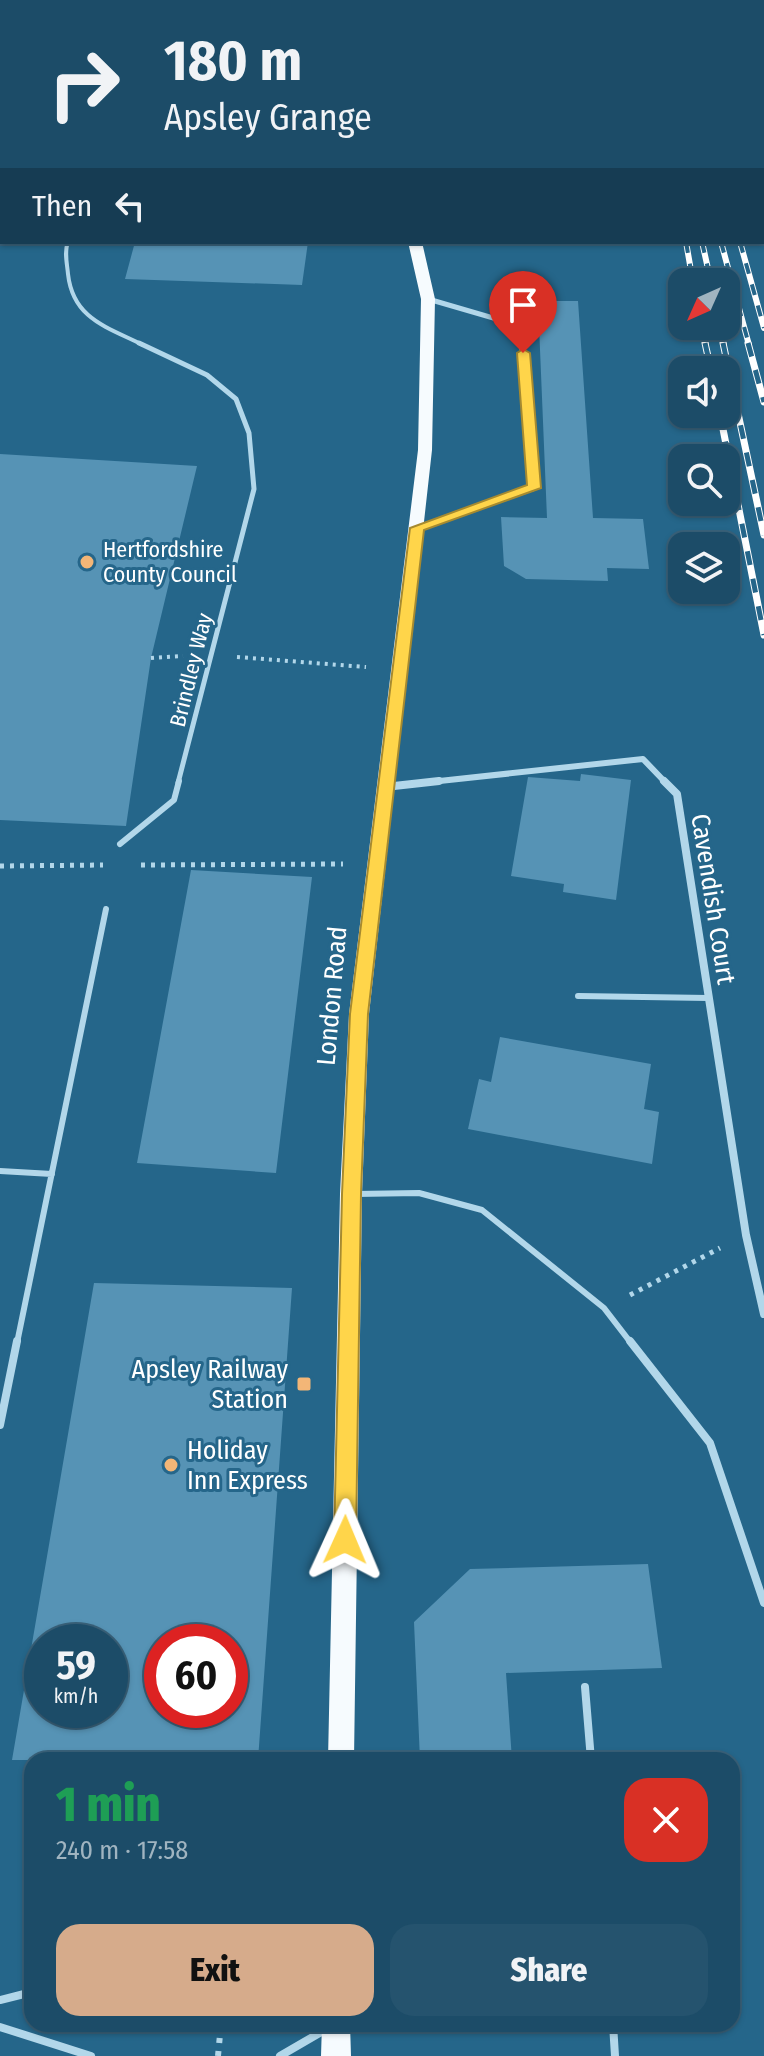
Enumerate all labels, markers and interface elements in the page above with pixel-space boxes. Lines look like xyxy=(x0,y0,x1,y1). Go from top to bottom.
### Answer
text: 180 m xyxy=(164,28,302,95)
icon: right xyxy=(32,32,136,136)
text: Apsley Grange xyxy=(164,96,372,140)
icon: left xyxy=(108,184,152,228)
text: Then xyxy=(32,188,92,224)
north arrow xyxy=(668,268,740,340)
map controls xyxy=(668,268,740,604)
pin xyxy=(489,271,557,353)
icon: arrive xyxy=(501,283,545,327)
button: sound xyxy=(668,356,740,428)
button: search xyxy=(668,444,740,516)
button: layers xyxy=(668,532,740,604)
place label: Hertfordshire County Council xyxy=(103,536,237,588)
marker: Hertfordshire County Council xyxy=(78,553,96,571)
street label: Brindley Way xyxy=(164,610,218,730)
street label: Cavendish Court xyxy=(684,812,742,987)
street label: London Road xyxy=(310,925,354,1067)
place label: Apsley Railway Station xyxy=(132,1354,288,1415)
marker: Apsley Railway Station xyxy=(295,1375,313,1393)
place label: Holiday Inn Express xyxy=(187,1435,308,1496)
marker: Holiday Inn Express xyxy=(162,1456,180,1474)
position arrow xyxy=(303,1498,387,1582)
speed limit sign: 60 xyxy=(144,1624,248,1728)
text: 59 xyxy=(56,1642,96,1690)
text: km/h xyxy=(54,1684,98,1708)
text: 1 min xyxy=(56,1776,160,1834)
button: close xyxy=(624,1778,708,1862)
text: 240 m · 17:58 xyxy=(56,1835,188,1866)
button: Exit xyxy=(56,1924,374,2016)
button: Share xyxy=(390,1924,708,2016)

